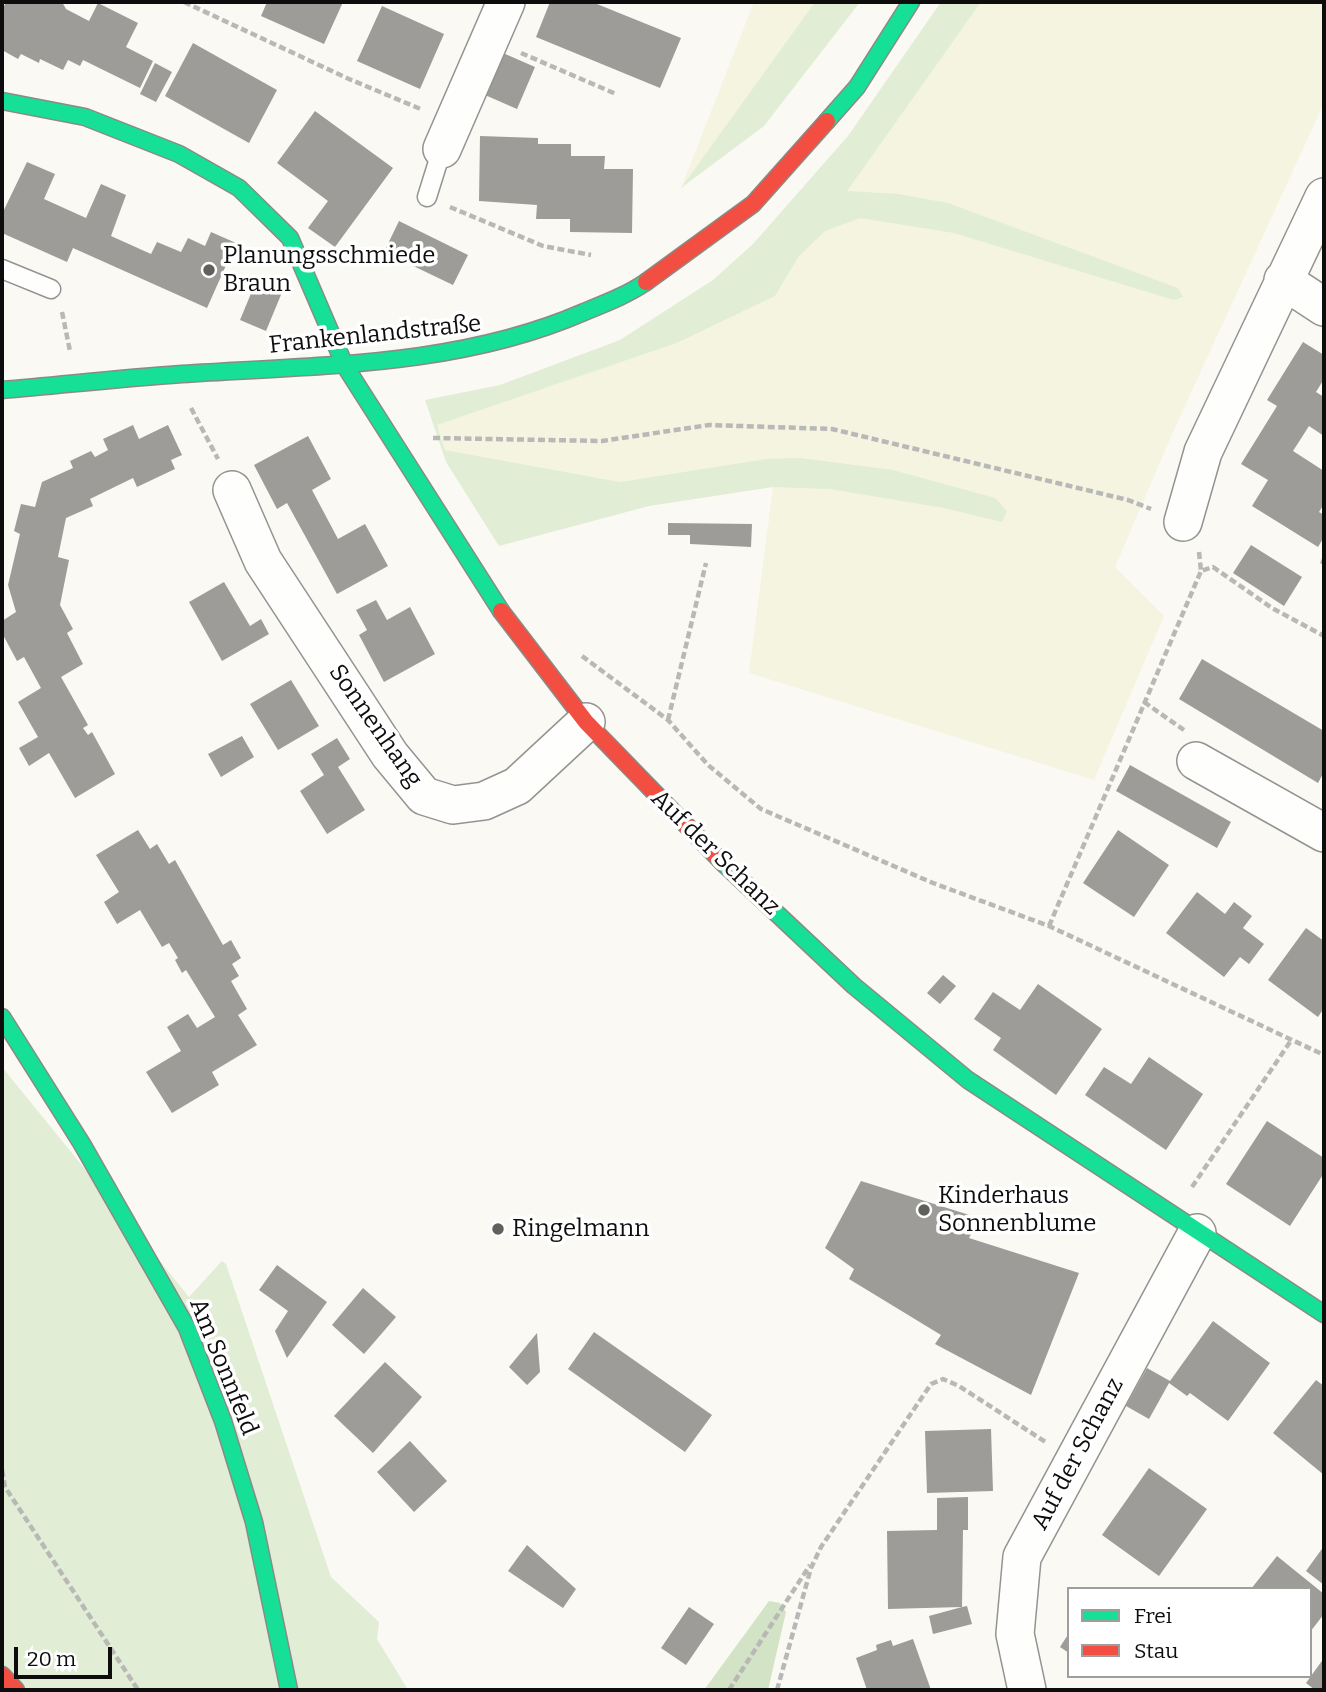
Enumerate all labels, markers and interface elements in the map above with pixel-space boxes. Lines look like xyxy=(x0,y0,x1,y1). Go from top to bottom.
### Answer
place label: Planungsschmiede Braun xyxy=(223,242,435,298)
marker: Planungsschmiede Braun xyxy=(201,262,217,278)
street label: Frankenlandstraße xyxy=(268,310,482,360)
street label: Sonnenhang xyxy=(322,659,428,793)
street label: Auf der Schanz xyxy=(645,784,785,922)
place label: Kinderhaus Sonnenblume xyxy=(938,1182,1096,1238)
marker: Kinderhaus Sonnenblume xyxy=(916,1202,932,1218)
place label: Ringelmann xyxy=(512,1215,649,1243)
marker: Ringelmann xyxy=(490,1221,506,1237)
street label: Am Sonnfeld xyxy=(183,1294,263,1440)
street label: Auf der Schanz xyxy=(1026,1373,1130,1535)
legend xyxy=(1067,1587,1312,1678)
text: Frei xyxy=(1134,1603,1172,1629)
scale bar xyxy=(18,1632,116,1676)
text: Stau xyxy=(1134,1638,1178,1664)
text: 20 m xyxy=(27,1646,76,1672)

